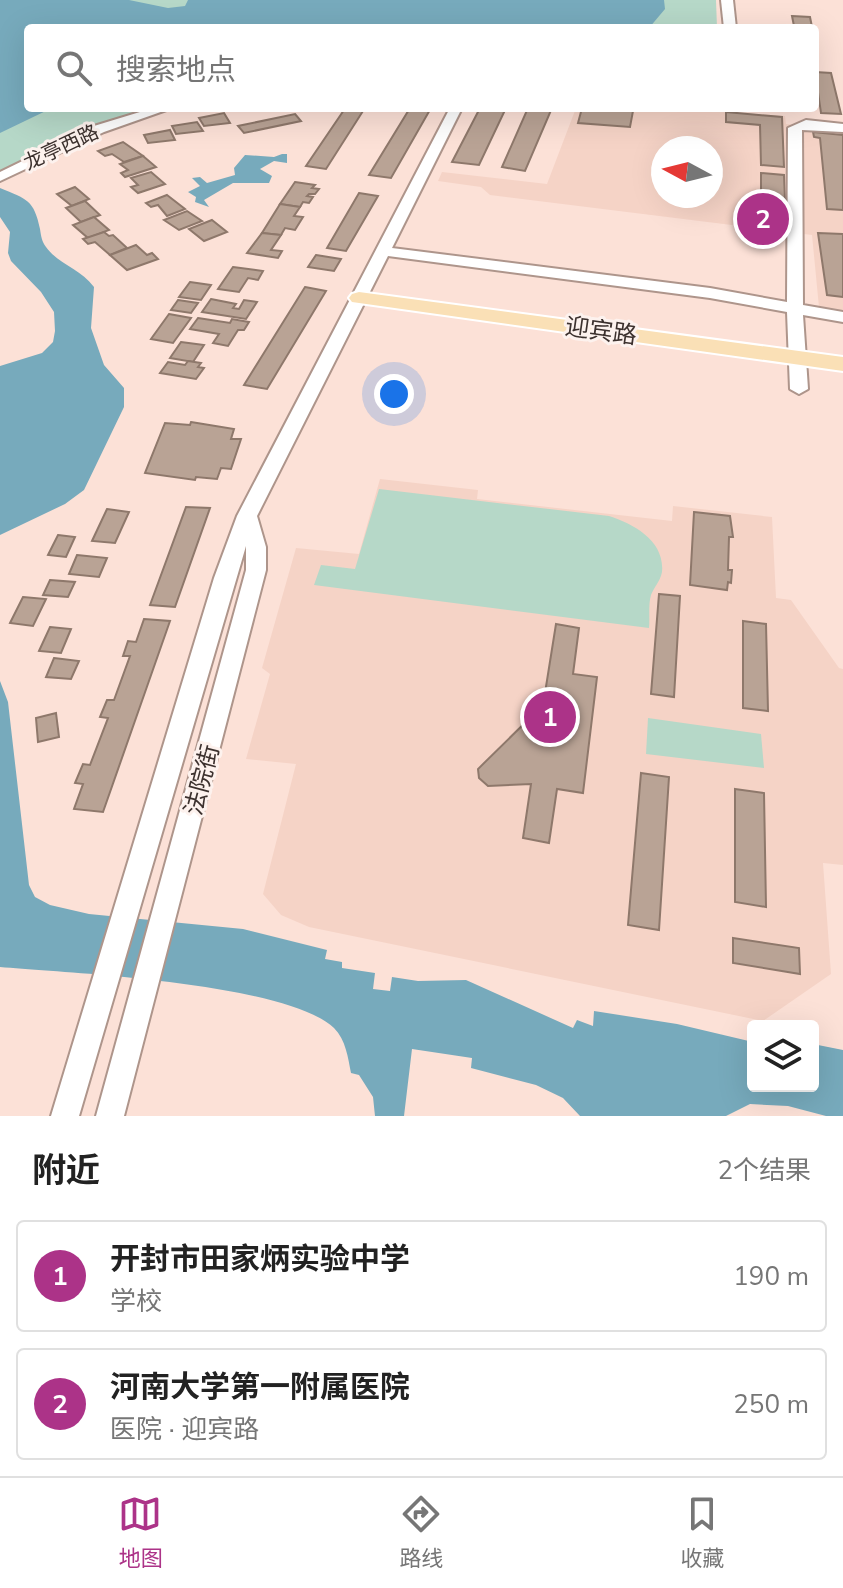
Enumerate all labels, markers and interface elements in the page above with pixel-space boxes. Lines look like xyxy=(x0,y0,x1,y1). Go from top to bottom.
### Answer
search box xyxy=(24,24,819,112)
icon: search xyxy=(52,46,96,90)
text: 搜索地点 xyxy=(116,50,236,91)
street label: 龙亭西路 xyxy=(19,118,103,177)
north arrow xyxy=(651,136,723,208)
pin: 2 xyxy=(737,189,789,249)
street label: 迎宾路 xyxy=(563,310,639,352)
your location xyxy=(374,374,414,414)
pin: 1 xyxy=(524,687,576,747)
street label: 法院街 xyxy=(177,741,227,819)
map controls xyxy=(747,1020,819,1092)
button: layers xyxy=(747,1020,819,1092)
text: 附近 xyxy=(32,1148,100,1194)
text: 2个结果 xyxy=(717,1153,811,1188)
text: 开封市田家炳实验中学 xyxy=(110,1239,410,1280)
text: 1 xyxy=(52,1259,68,1294)
text: 190 m xyxy=(733,1259,809,1294)
text: 学校 xyxy=(110,1284,162,1319)
text: 河南大学第一附属医院 xyxy=(110,1367,410,1408)
text: 2 xyxy=(52,1387,68,1422)
text: 250 m xyxy=(733,1387,809,1422)
text: 医院 · 迎宾路 xyxy=(110,1412,259,1447)
tab: 地图 xyxy=(118,1492,163,1574)
tab: 路线 xyxy=(399,1492,444,1574)
tab: 收藏 xyxy=(680,1492,725,1574)

